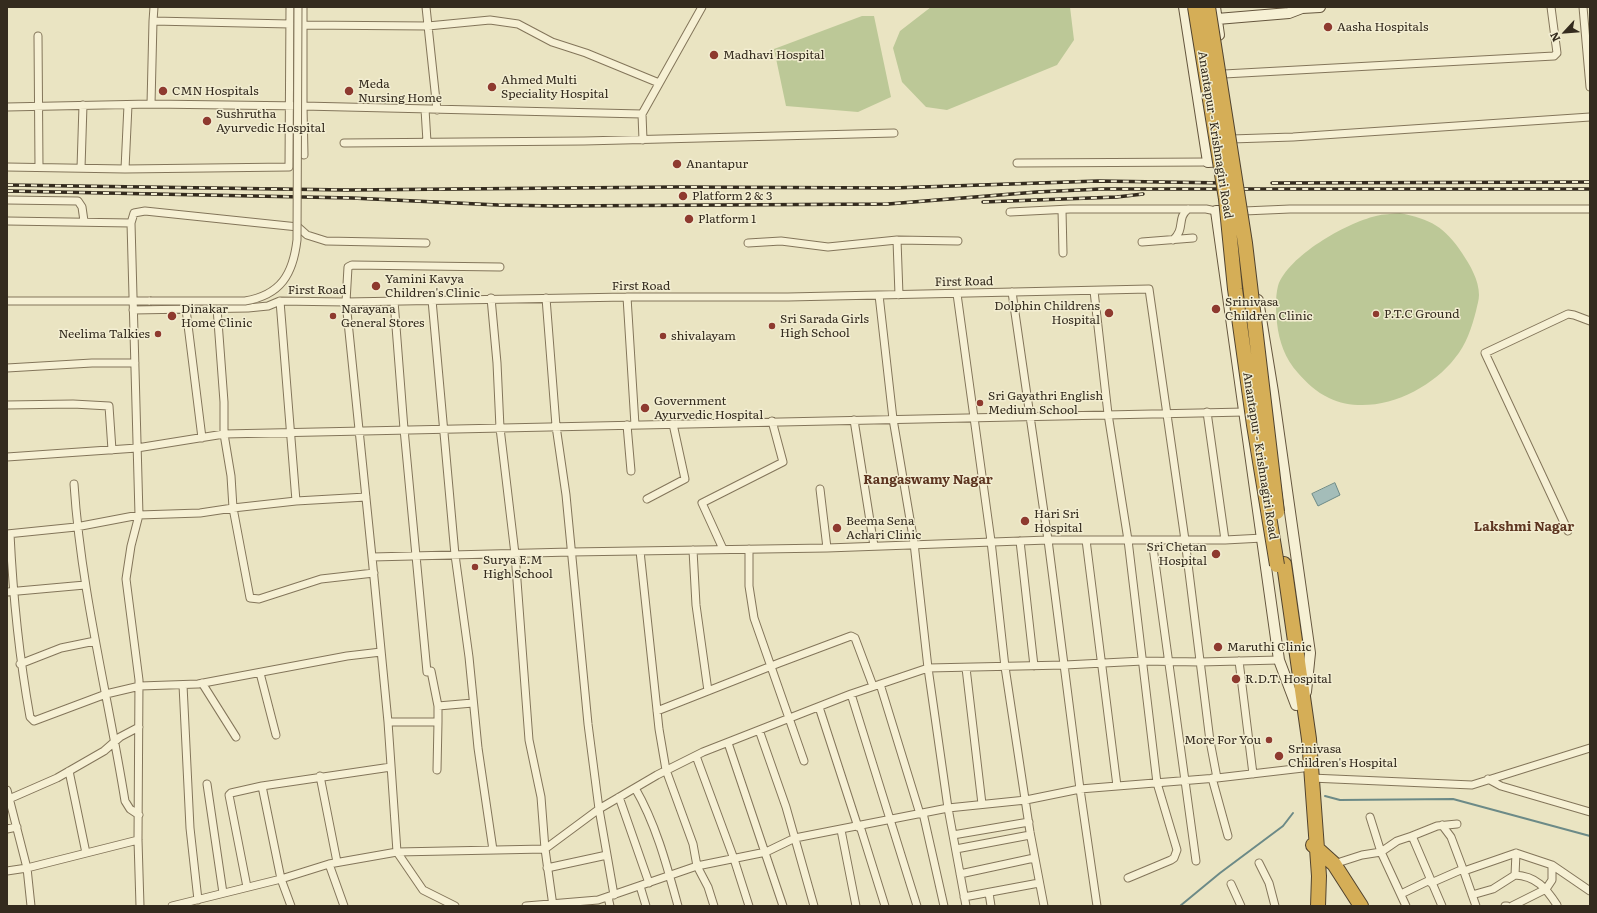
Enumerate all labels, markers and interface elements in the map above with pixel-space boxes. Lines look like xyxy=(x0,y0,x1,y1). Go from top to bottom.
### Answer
north arrow xyxy=(1545,12,1585,52)
place label: Aasha Hospitals xyxy=(1337,20,1428,34)
marker: Aasha Hospitals xyxy=(1322,21,1334,33)
text: N xyxy=(1545,30,1563,45)
place label: Madhavi Hospital xyxy=(723,48,824,62)
marker: Madhavi Hospital xyxy=(708,49,720,61)
street label: Anantapur - Krishnagiri Road xyxy=(1195,50,1235,220)
place label: Ahmed Multi Speciality Hospital xyxy=(501,73,609,101)
place label: Meda Nursing Home xyxy=(358,77,442,105)
marker: Ahmed Multi Speciality Hospital xyxy=(486,81,498,93)
place label: CMN Hospitals xyxy=(172,84,259,98)
marker: CMN Hospitals xyxy=(157,85,169,97)
marker: Meda Nursing Home xyxy=(343,85,355,97)
place label: Sushrutha Ayurvedic Hospital xyxy=(216,107,325,135)
marker: Sushrutha Ayurvedic Hospital xyxy=(201,115,213,127)
place label: Anantapur xyxy=(686,157,748,171)
marker: Anantapur xyxy=(671,158,683,170)
place label: Platform 2 & 3 xyxy=(692,189,772,203)
marker: Platform 2 & 3 xyxy=(677,190,689,202)
place label: Platform 1 xyxy=(698,212,756,226)
marker: Platform 1 xyxy=(683,213,695,225)
place label: Yamini Kavya Children's Clinic xyxy=(385,272,480,300)
street label: First Road xyxy=(935,274,993,290)
street label: First Road xyxy=(612,279,670,293)
marker: Yamini Kavya Children's Clinic xyxy=(370,280,382,292)
street label: First Road xyxy=(288,283,346,297)
place label: Srinivasa Children Clinic xyxy=(1225,295,1313,323)
place label: Dolphin Childrens Hospital xyxy=(994,299,1100,327)
place label: Dinakar Home Clinic xyxy=(181,302,252,330)
place label: Narayana General Stores xyxy=(341,302,424,330)
marker: Srinivasa Children Clinic xyxy=(1210,303,1222,315)
marker: Dolphin Childrens Hospital xyxy=(1103,307,1115,319)
place label: P.T.C Ground xyxy=(1384,307,1460,321)
marker: P.T.C Ground xyxy=(1371,309,1381,319)
marker: Dinakar Home Clinic xyxy=(166,310,178,322)
marker: Narayana General Stores xyxy=(328,311,338,321)
place label: Sri Sarada Girls High School xyxy=(780,312,869,340)
marker: Sri Sarada Girls High School xyxy=(767,321,777,331)
place label: Neelima Talkies xyxy=(59,327,150,341)
marker: Neelima Talkies xyxy=(153,329,163,339)
place label: shivalayam xyxy=(671,329,736,343)
marker: shivalayam xyxy=(658,331,668,341)
street label: Anantapur - Krishnagiri Road xyxy=(1240,371,1280,541)
place label: Sri Gayathri English Medium School xyxy=(988,389,1103,417)
place label: Government Ayurvedic Hospital xyxy=(654,394,763,422)
marker: Sri Gayathri English Medium School xyxy=(975,398,985,408)
marker: Government Ayurvedic Hospital xyxy=(639,402,651,414)
district label: Rangaswamy Nagar xyxy=(863,472,993,488)
place label: Hari Sri Hospital xyxy=(1034,507,1082,535)
place label: Beema Sena Achari Clinic xyxy=(846,514,921,542)
marker: Hari Sri Hospital xyxy=(1019,515,1031,527)
district label: Lakshmi Nagar xyxy=(1474,519,1574,535)
marker: Beema Sena Achari Clinic xyxy=(831,522,843,534)
place label: Sri Chetan Hospital xyxy=(1147,540,1207,568)
marker: Sri Chetan Hospital xyxy=(1210,548,1222,560)
place label: Surya E.M High School xyxy=(483,553,553,581)
marker: Surya E.M High School xyxy=(470,562,480,572)
place label: Maruthi Clinic xyxy=(1227,640,1311,654)
marker: Maruthi Clinic xyxy=(1212,641,1224,653)
place label: R.D.T. Hospital xyxy=(1245,672,1332,686)
marker: R.D.T. Hospital xyxy=(1230,673,1242,685)
place label: More For You xyxy=(1184,733,1261,747)
marker: More For You xyxy=(1264,735,1274,745)
place label: Srinivasa Children's Hospital xyxy=(1288,742,1397,770)
marker: Srinivasa Children's Hospital xyxy=(1273,750,1285,762)

